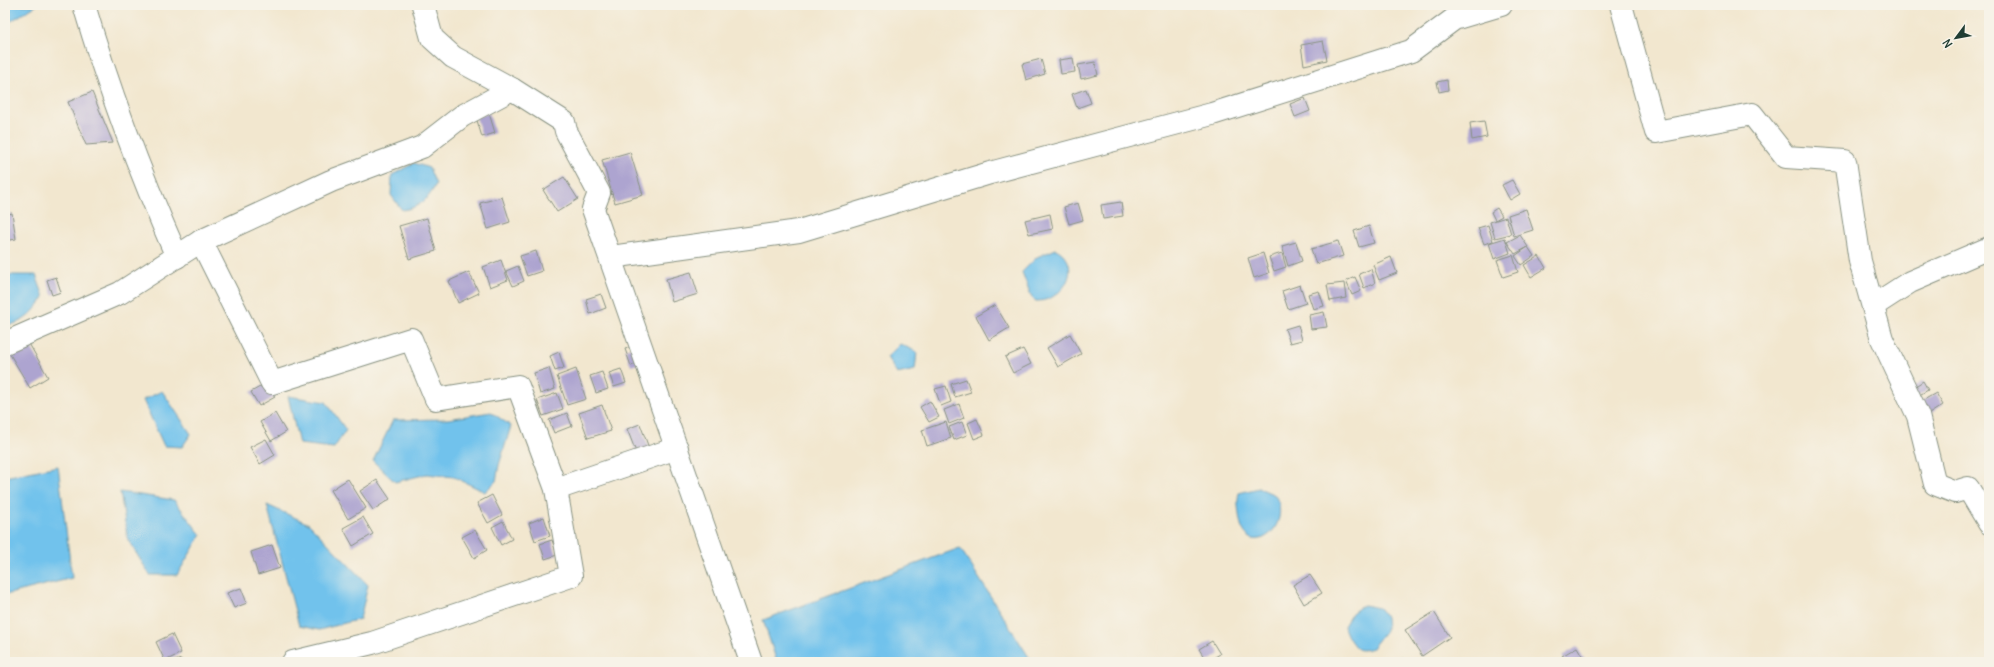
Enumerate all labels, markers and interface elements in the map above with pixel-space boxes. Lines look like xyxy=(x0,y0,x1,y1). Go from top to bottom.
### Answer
north arrow xyxy=(1936,18,1976,58)
text: N xyxy=(1940,36,1955,50)

